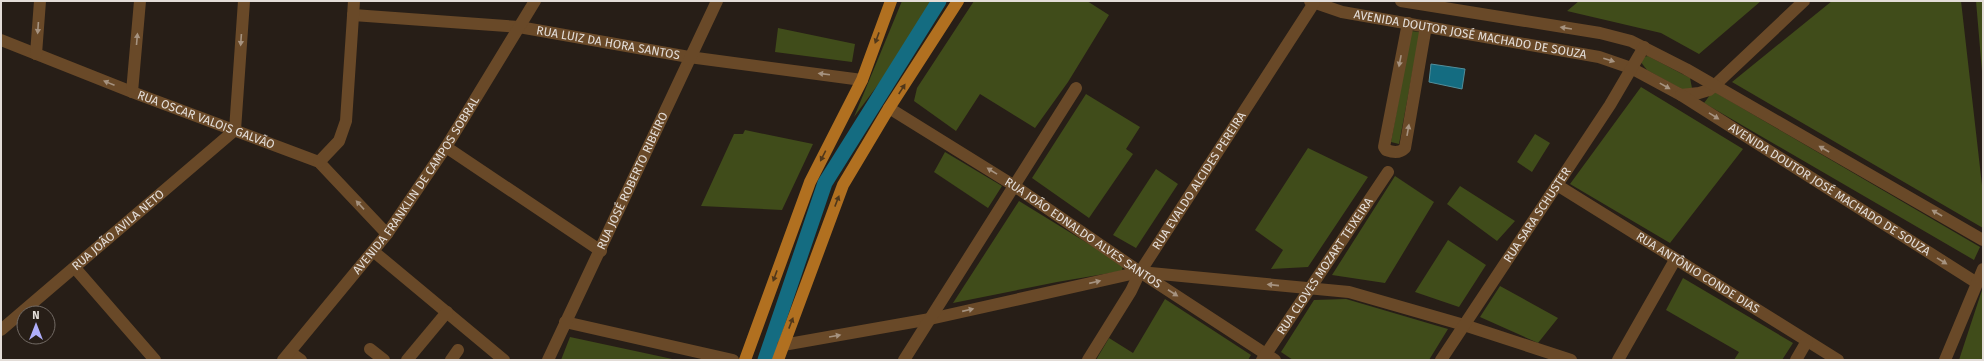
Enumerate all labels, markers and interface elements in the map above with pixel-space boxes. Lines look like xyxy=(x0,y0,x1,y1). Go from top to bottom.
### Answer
street label: AVENIDA DOUTOR JOSÉ MACHADO DE SOUZA xyxy=(1353,7,1588,62)
one-way arrow xyxy=(35,21,42,34)
street label: RUA LUIZ DA HORA SANTOS xyxy=(535,23,681,62)
one-way arrow xyxy=(1560,25,1572,31)
one-way arrow xyxy=(874,32,880,44)
one-way arrow xyxy=(133,33,140,45)
one-way arrow xyxy=(238,34,245,46)
one-way arrow xyxy=(1397,55,1403,67)
one-way arrow xyxy=(1603,57,1615,63)
one-way arrow xyxy=(817,71,830,78)
one-way arrow xyxy=(103,80,115,86)
one-way arrow xyxy=(898,83,905,95)
one-way arrow xyxy=(1659,83,1671,90)
street label: RUA OSCAR VALOIS GALVÃO xyxy=(135,88,277,152)
street label: AVENIDA FRANKLIN DE CAMPOS SOBRAL xyxy=(350,94,482,277)
street label: RUA EVALDO ALCIDES PEREIRA xyxy=(1149,109,1249,252)
street label: RUA JOSÉ ROBERTO RIBEIRO xyxy=(594,110,671,252)
one-way arrow xyxy=(1709,112,1719,120)
street label: AVENIDA DOUTOR JOSÉ MACHADO DE SOUZA xyxy=(1726,120,1933,259)
one-way arrow xyxy=(1405,123,1411,136)
one-way arrow xyxy=(1818,145,1830,152)
one-way arrow xyxy=(820,150,826,161)
street label: RUA SARA SCHUSTER xyxy=(1501,165,1574,265)
one-way arrow xyxy=(986,168,998,175)
street label: RUA JOÃO EDNALDO ALVES SANTOS xyxy=(1002,175,1165,291)
street label: RUA JOÃO AVILA NETO xyxy=(69,187,167,273)
one-way arrow xyxy=(834,195,840,207)
street label: RUA CLOVES MOZART TEIXEIRA xyxy=(1274,195,1376,337)
one-way arrow xyxy=(355,200,365,210)
one-way arrow xyxy=(1931,210,1943,217)
street label: RUA ANTÔNIO CONDE DIAS xyxy=(1634,229,1763,317)
one-way arrow xyxy=(1937,257,1947,265)
one-way arrow xyxy=(772,271,778,283)
one-way arrow xyxy=(1089,278,1101,284)
one-way arrow xyxy=(1267,282,1279,288)
one-way arrow xyxy=(1167,289,1178,297)
north arrow xyxy=(16,305,56,345)
one-way arrow xyxy=(962,307,974,313)
text: N xyxy=(32,309,40,322)
one-way arrow xyxy=(789,317,795,329)
one-way arrow xyxy=(829,333,841,339)

